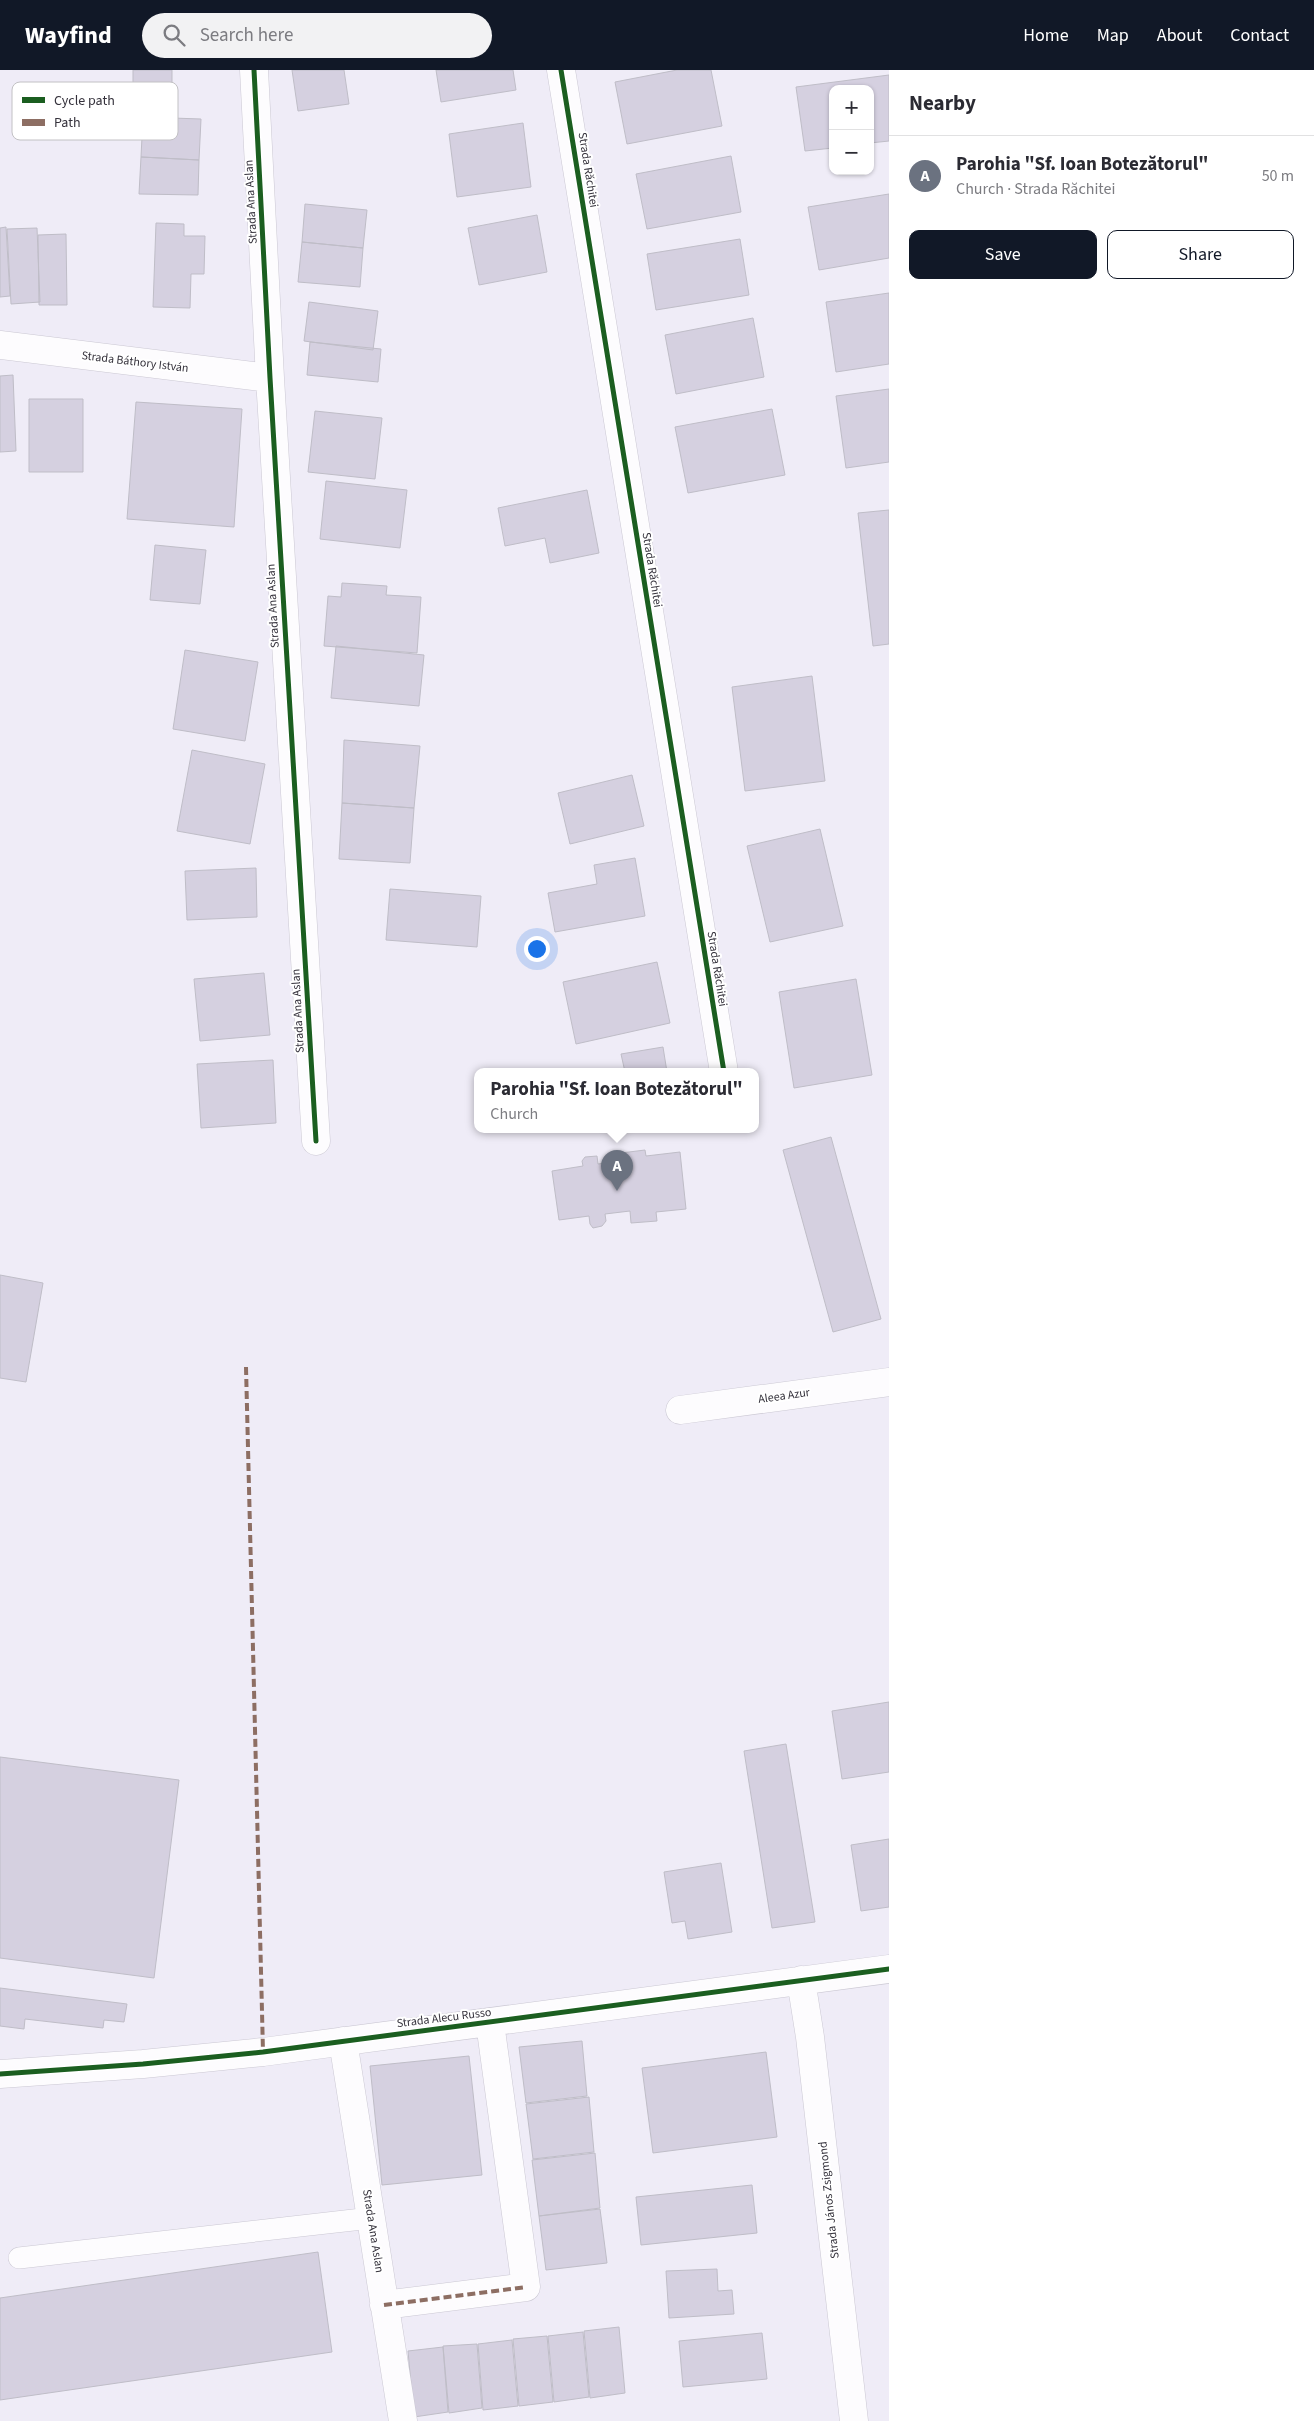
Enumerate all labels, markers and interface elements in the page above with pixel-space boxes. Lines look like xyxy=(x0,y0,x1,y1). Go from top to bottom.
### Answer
search box xyxy=(142,13,492,58)
text: Wayfind xyxy=(25,18,112,53)
icon: search xyxy=(160,21,188,49)
text: Search here xyxy=(200,22,293,49)
text: Home xyxy=(1023,23,1069,48)
text: Map xyxy=(1097,23,1129,48)
text: About xyxy=(1157,23,1202,48)
text: Contact xyxy=(1230,23,1289,48)
legend xyxy=(12,82,178,140)
map controls xyxy=(829,85,874,175)
button: + xyxy=(829,85,874,130)
text: Nearby xyxy=(909,88,976,118)
text: Cycle path xyxy=(54,91,115,111)
text: Path xyxy=(54,113,81,133)
button: − xyxy=(829,130,874,175)
street label: Strada Răchitei xyxy=(574,131,602,209)
text: Parohia "Sf. Ioan Botezătorul" xyxy=(956,151,1208,178)
street label: Strada Ana Aslan xyxy=(240,159,262,245)
text: A xyxy=(920,165,930,187)
text: 50 m xyxy=(1262,165,1294,187)
text: Church · Strada Răchitei xyxy=(956,178,1115,200)
button: Save xyxy=(909,230,1097,279)
button: Share xyxy=(1107,230,1294,279)
street label: Strada Báthory István xyxy=(81,347,189,377)
street label: Strada Răchitei xyxy=(638,531,666,609)
street label: Strada Ana Aslan xyxy=(262,563,284,649)
street label: Strada Răchitei xyxy=(703,930,731,1008)
your location xyxy=(524,936,550,962)
street label: Strada Ana Aslan xyxy=(287,968,309,1054)
popup xyxy=(474,1068,759,1133)
text: Parohia "Sf. Ioan Botezătorul" xyxy=(490,1076,743,1103)
text: Church xyxy=(490,1103,538,1125)
pin: A xyxy=(601,1150,633,1191)
street label: Aleea Azur xyxy=(757,1384,812,1408)
street label: Strada Alecu Russo xyxy=(396,2004,492,2032)
street label: Strada János Zsigmond xyxy=(814,2141,844,2259)
street label: Strada Ana Aslan xyxy=(358,2188,388,2274)

